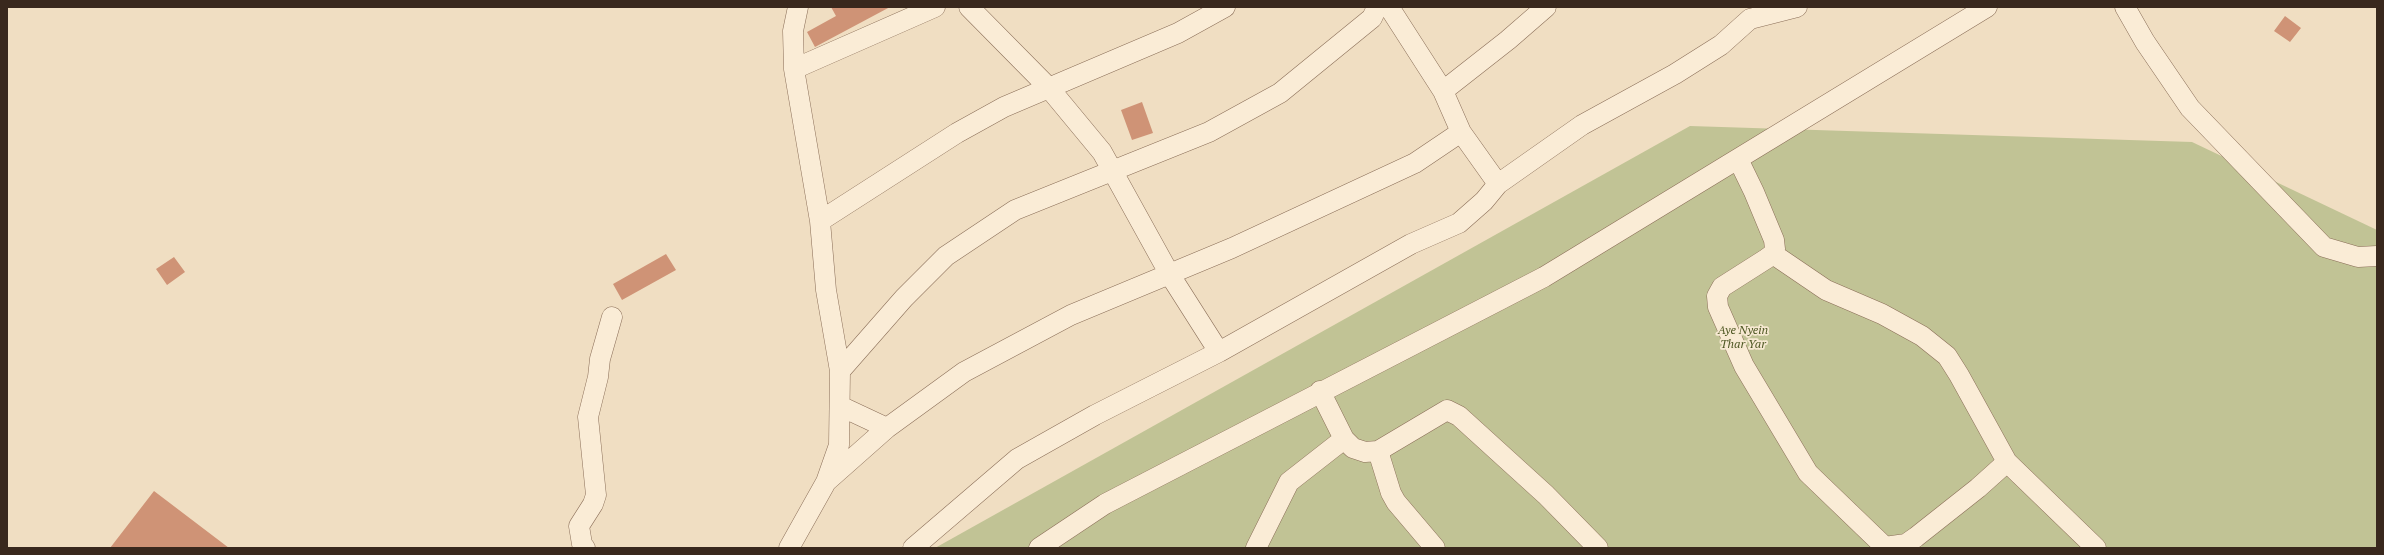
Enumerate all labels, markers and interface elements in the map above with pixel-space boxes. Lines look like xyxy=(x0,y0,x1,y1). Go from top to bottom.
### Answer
park label: Aye Nyein Thar Yar xyxy=(1718,324,1768,352)

